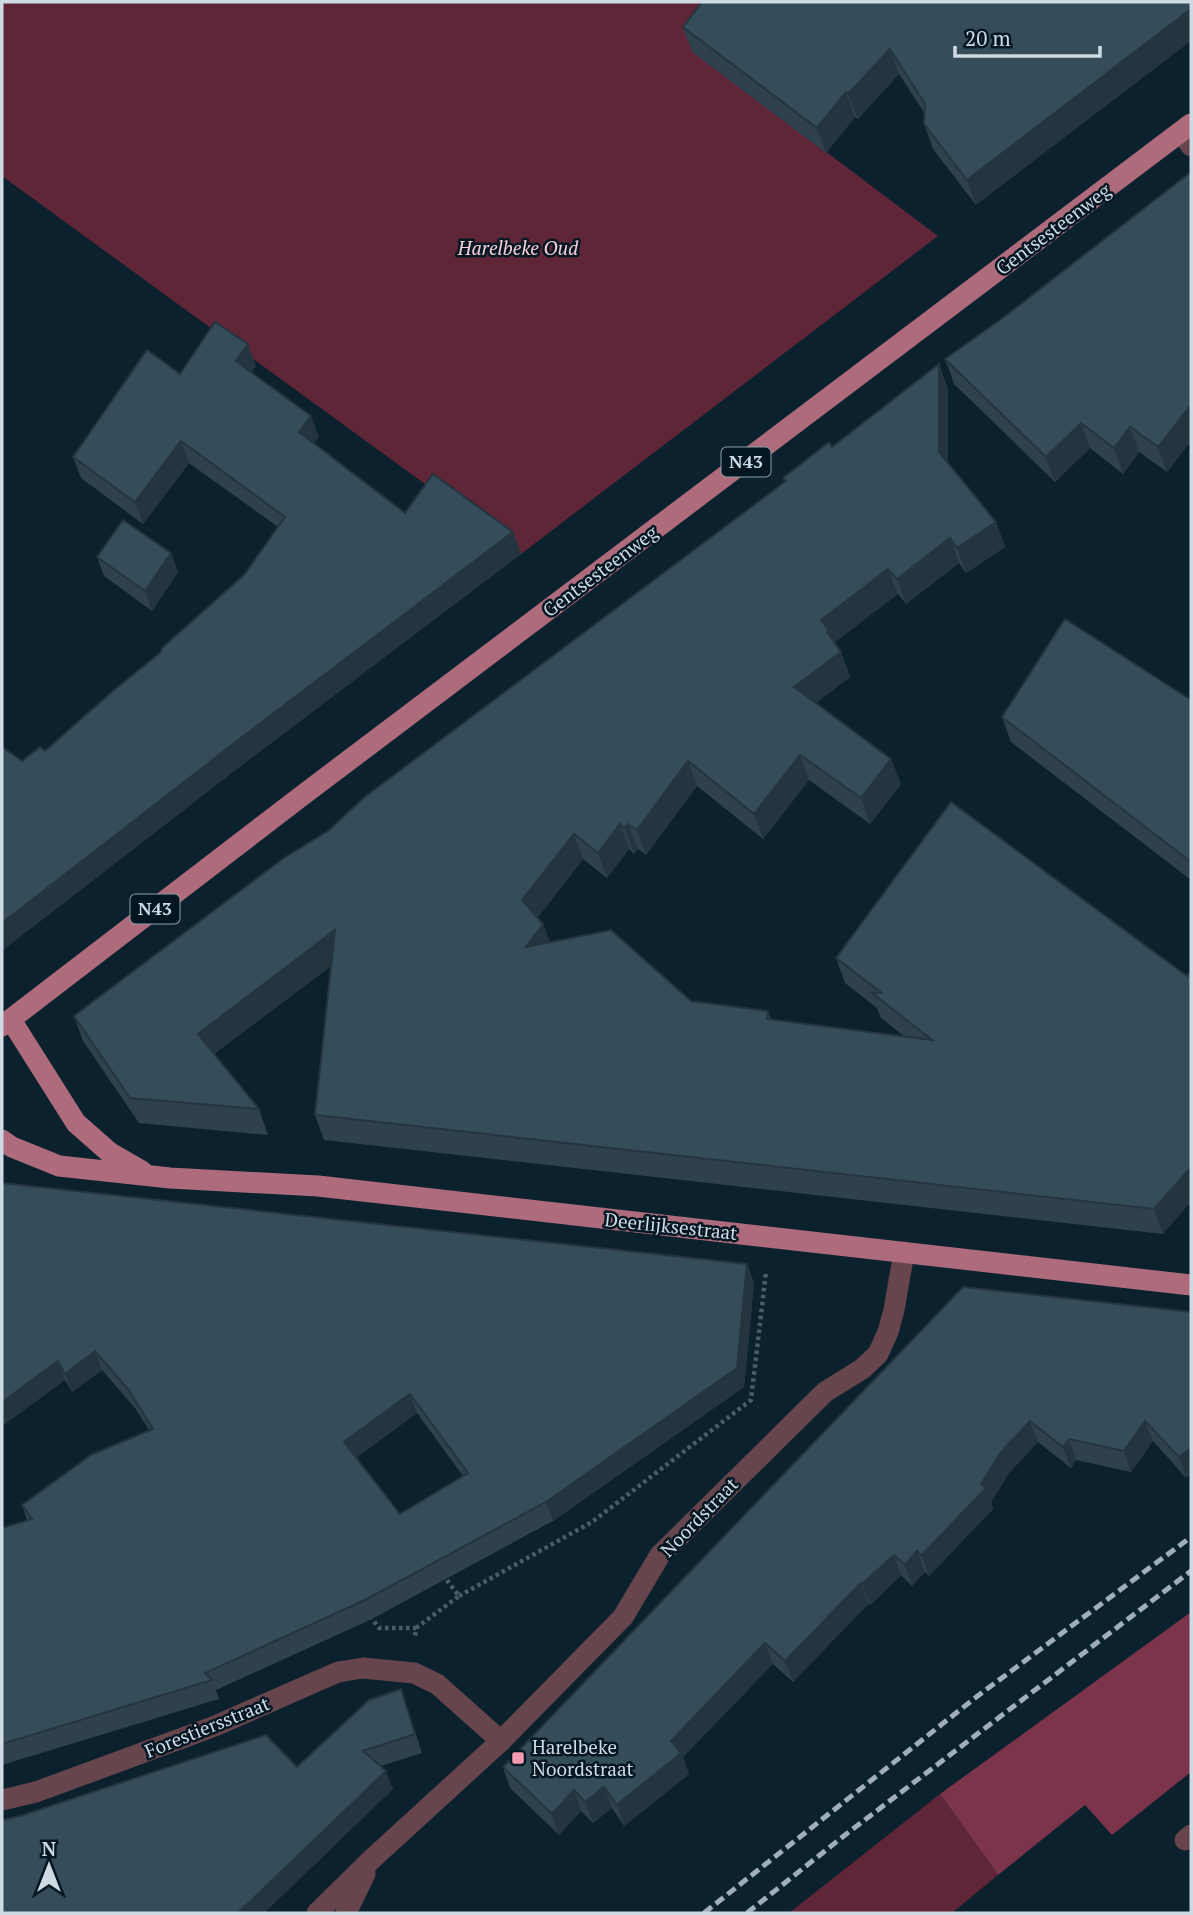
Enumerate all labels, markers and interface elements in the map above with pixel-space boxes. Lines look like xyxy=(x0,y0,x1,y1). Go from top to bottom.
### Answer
scale bar xyxy=(955,14,1100,58)
text: 20 m xyxy=(965,24,1011,52)
street label: Gentsesteenweg xyxy=(990,177,1116,280)
park label: Harelbeke Oud xyxy=(457,235,579,260)
road number: N43 xyxy=(722,448,770,476)
street label: Gentsesteenweg xyxy=(537,519,663,622)
road number: N43 xyxy=(130,894,180,924)
street label: Deerlijksestraat xyxy=(604,1206,739,1245)
street label: Noordstraat xyxy=(654,1471,743,1562)
street label: Forestiersstraat xyxy=(141,1690,273,1763)
place label: Harelbeke Noordstraat xyxy=(532,1734,634,1781)
marker: Harelbeke Noordstraat xyxy=(510,1750,526,1766)
north arrow xyxy=(14,1831,84,1901)
text: N xyxy=(42,1836,57,1861)

